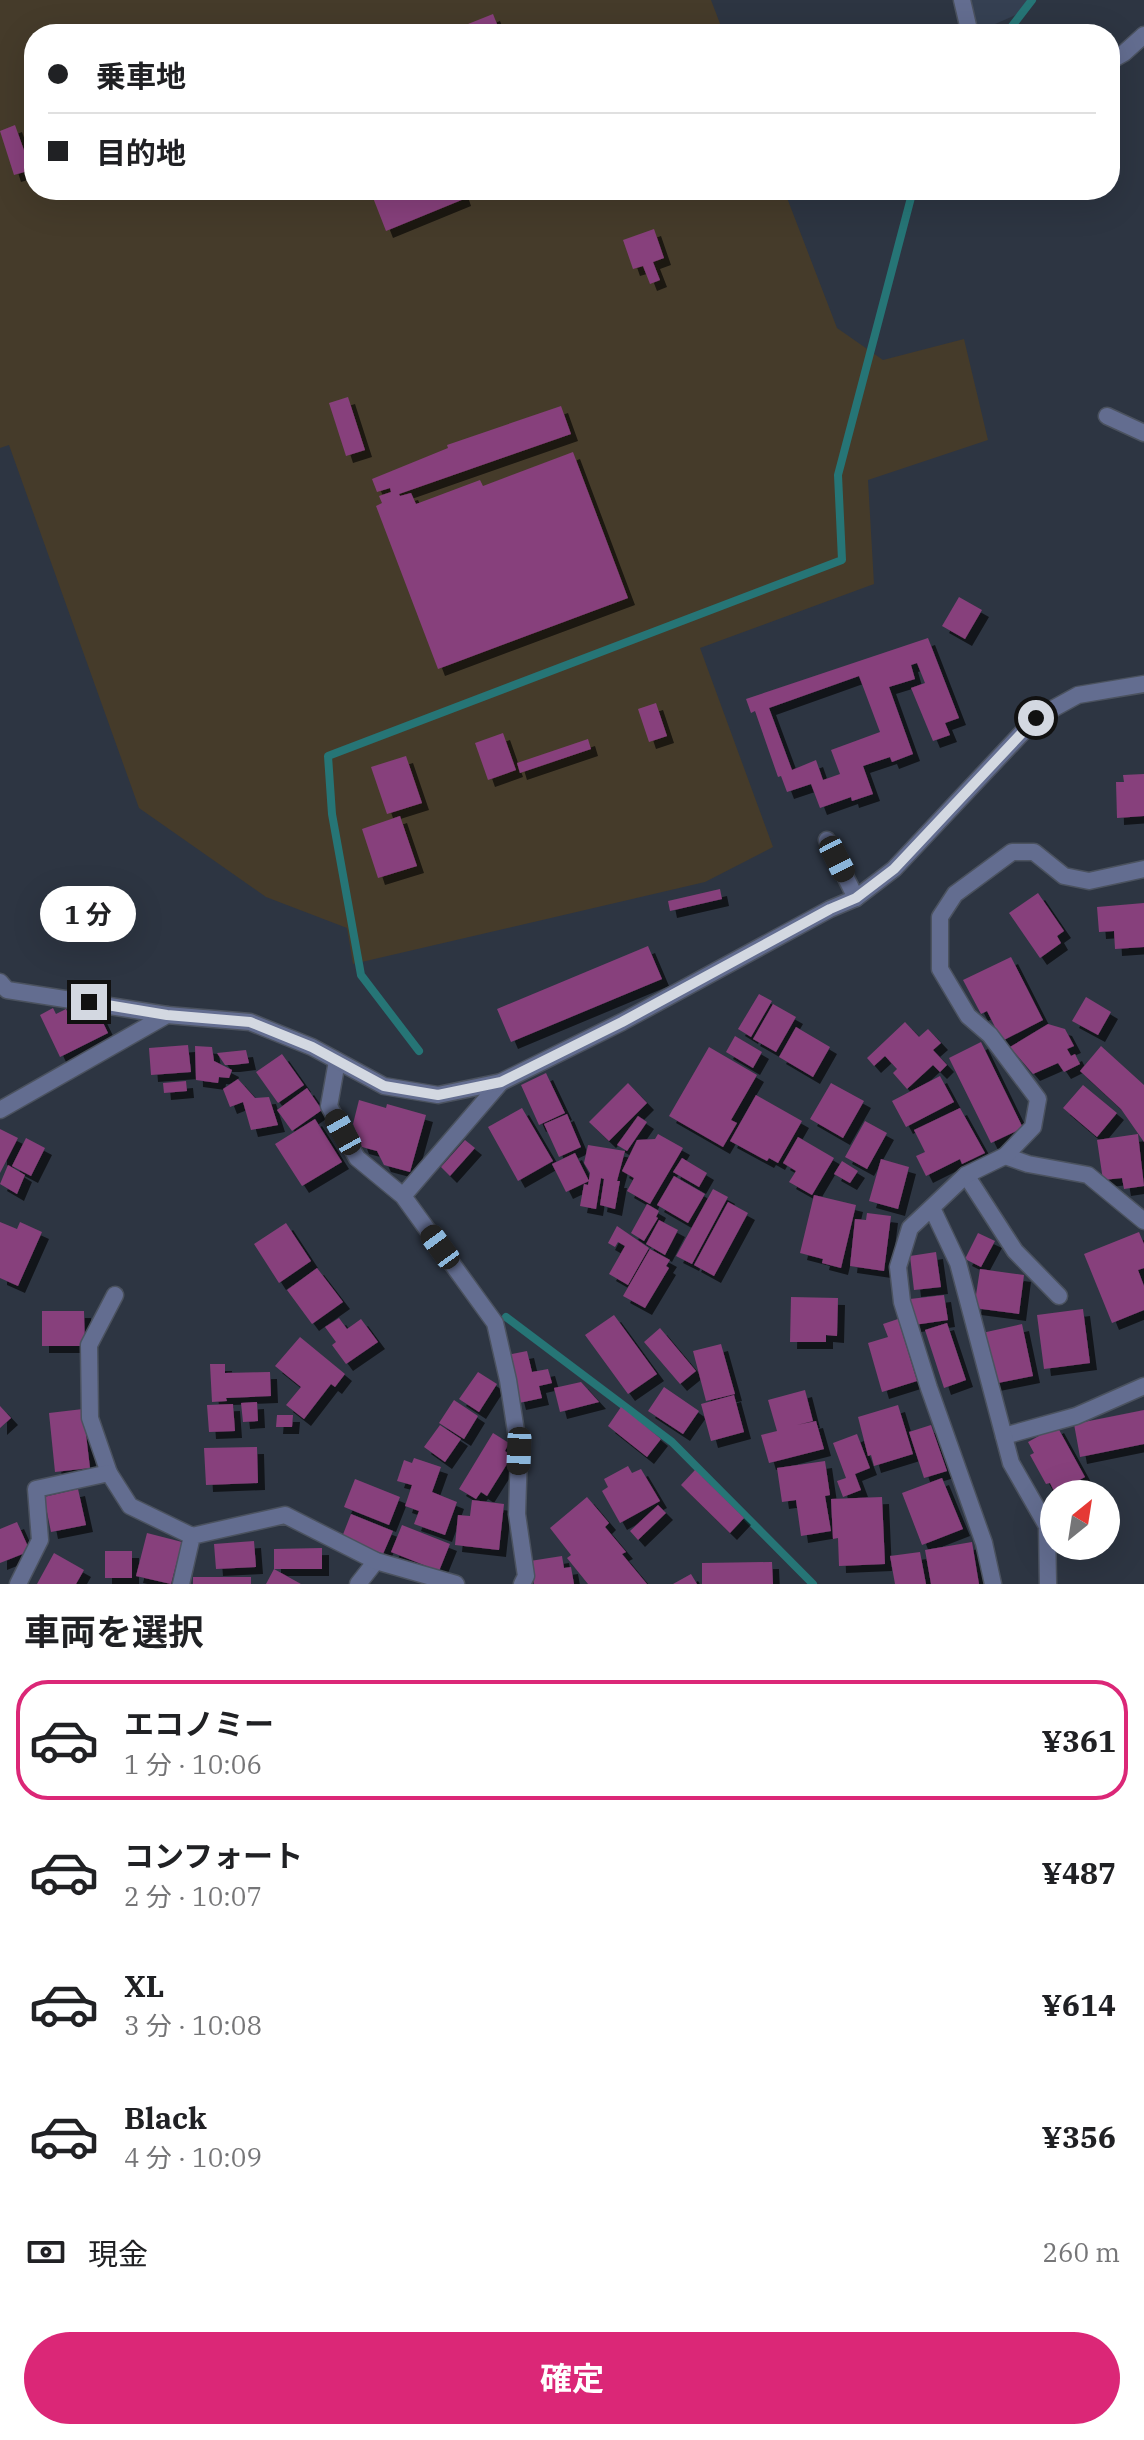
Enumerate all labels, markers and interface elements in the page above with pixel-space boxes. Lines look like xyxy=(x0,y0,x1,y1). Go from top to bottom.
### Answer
text: 乗車地 xyxy=(96,56,186,95)
text: 目的地 xyxy=(96,133,186,172)
route start xyxy=(1018,700,1054,736)
car xyxy=(815,832,859,886)
callout: 1 分 xyxy=(41,886,137,942)
text: 1 分 xyxy=(64,897,112,931)
route end xyxy=(71,984,107,1020)
car xyxy=(321,1105,365,1159)
car xyxy=(416,1221,464,1273)
car xyxy=(506,1427,532,1475)
north arrow xyxy=(1040,1480,1120,1560)
map controls xyxy=(1040,1480,1120,1560)
text: 車両を選択 xyxy=(24,1608,204,1655)
icon: car xyxy=(28,1704,100,1776)
text: エコノミー xyxy=(124,1704,274,1743)
text: ¥361 xyxy=(1042,1721,1116,1760)
text: 1 分 · 10:06 xyxy=(124,1747,262,1781)
icon: car xyxy=(28,1836,100,1908)
text: コンフォート xyxy=(124,1836,303,1875)
text: ¥487 xyxy=(1042,1853,1116,1892)
text: 2 分 · 10:07 xyxy=(124,1879,262,1913)
text: XL xyxy=(124,1966,164,2005)
icon: car xyxy=(28,1968,100,2040)
text: ¥614 xyxy=(1042,1985,1116,2024)
text: 3 分 · 10:08 xyxy=(124,2008,262,2042)
text: Black xyxy=(124,2098,207,2137)
icon: car xyxy=(28,2100,100,2172)
text: ¥356 xyxy=(1042,2117,1116,2156)
text: 4 分 · 10:09 xyxy=(124,2140,262,2174)
icon: cash xyxy=(24,2230,68,2274)
text: 現金 xyxy=(88,2234,148,2273)
text: 260 m xyxy=(1042,2235,1120,2269)
button: 確定 xyxy=(24,2332,1120,2424)

